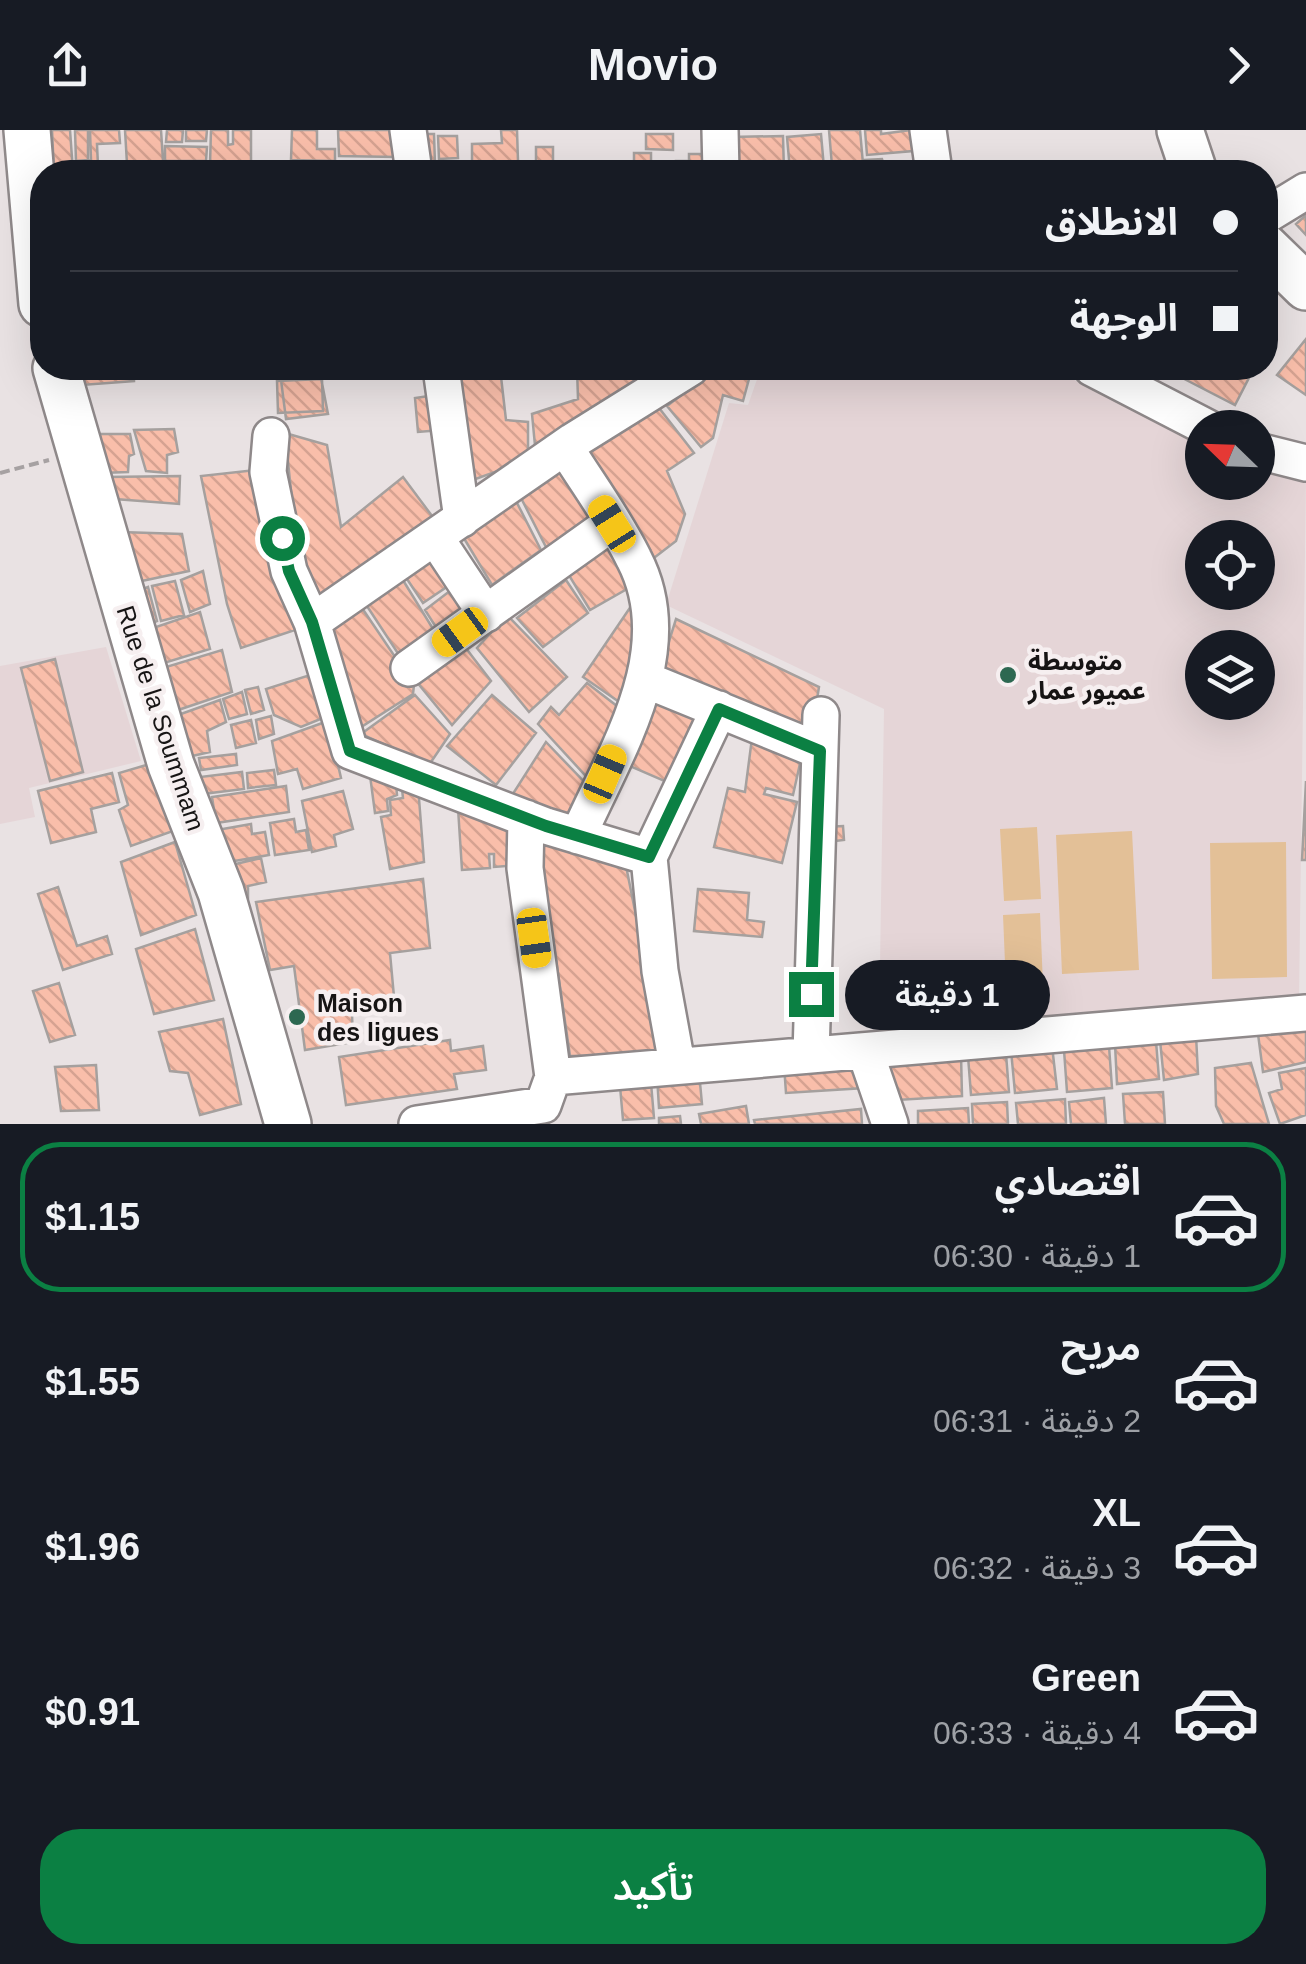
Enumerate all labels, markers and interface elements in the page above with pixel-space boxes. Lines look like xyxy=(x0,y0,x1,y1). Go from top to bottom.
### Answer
icon: share xyxy=(40,38,95,93)
icon: forward xyxy=(1211,38,1266,93)
text: Movio xyxy=(588,39,718,90)
text: الانطلاق xyxy=(1045,201,1178,243)
text: الوجهة xyxy=(1070,297,1178,339)
north arrow xyxy=(1185,410,1275,500)
map controls xyxy=(1185,410,1275,720)
car xyxy=(583,491,641,557)
route start xyxy=(260,516,305,561)
button: locate xyxy=(1185,520,1275,610)
street label: Rue de la Soummam xyxy=(111,602,211,834)
car xyxy=(427,602,493,662)
button: layers xyxy=(1185,630,1275,720)
place label: متوسطة عميور عمار xyxy=(1027,647,1146,705)
marker: متوسطة عميور عمار xyxy=(997,664,1019,686)
car xyxy=(579,741,631,807)
car xyxy=(515,906,553,970)
callout: 1 دقيقة xyxy=(846,959,1051,1029)
route end xyxy=(789,972,834,1017)
text: 1 دقيقة xyxy=(895,977,1000,1013)
place label: Maison des ligues xyxy=(317,989,439,1046)
marker: Maison des ligues xyxy=(286,1006,308,1028)
text: اقتصادي xyxy=(995,1161,1141,1203)
icon: car xyxy=(1171,1172,1261,1262)
text: $1.15 xyxy=(45,1196,140,1238)
text: 1 دقيقة · 06:30 xyxy=(933,1238,1141,1274)
text: مريح xyxy=(1061,1326,1141,1368)
icon: car xyxy=(1171,1337,1261,1427)
text: $1.55 xyxy=(45,1361,140,1403)
text: 2 دقيقة · 06:31 xyxy=(933,1403,1141,1439)
text: XL xyxy=(1092,1492,1141,1534)
icon: car xyxy=(1171,1502,1261,1592)
text: $1.96 xyxy=(45,1526,140,1568)
text: 3 دقيقة · 06:32 xyxy=(933,1550,1141,1586)
text: Green xyxy=(1031,1657,1141,1699)
icon: car xyxy=(1171,1667,1261,1757)
text: $0.91 xyxy=(45,1691,140,1733)
text: 4 دقيقة · 06:33 xyxy=(933,1715,1141,1751)
button: تأكيد xyxy=(40,1829,1266,1944)

